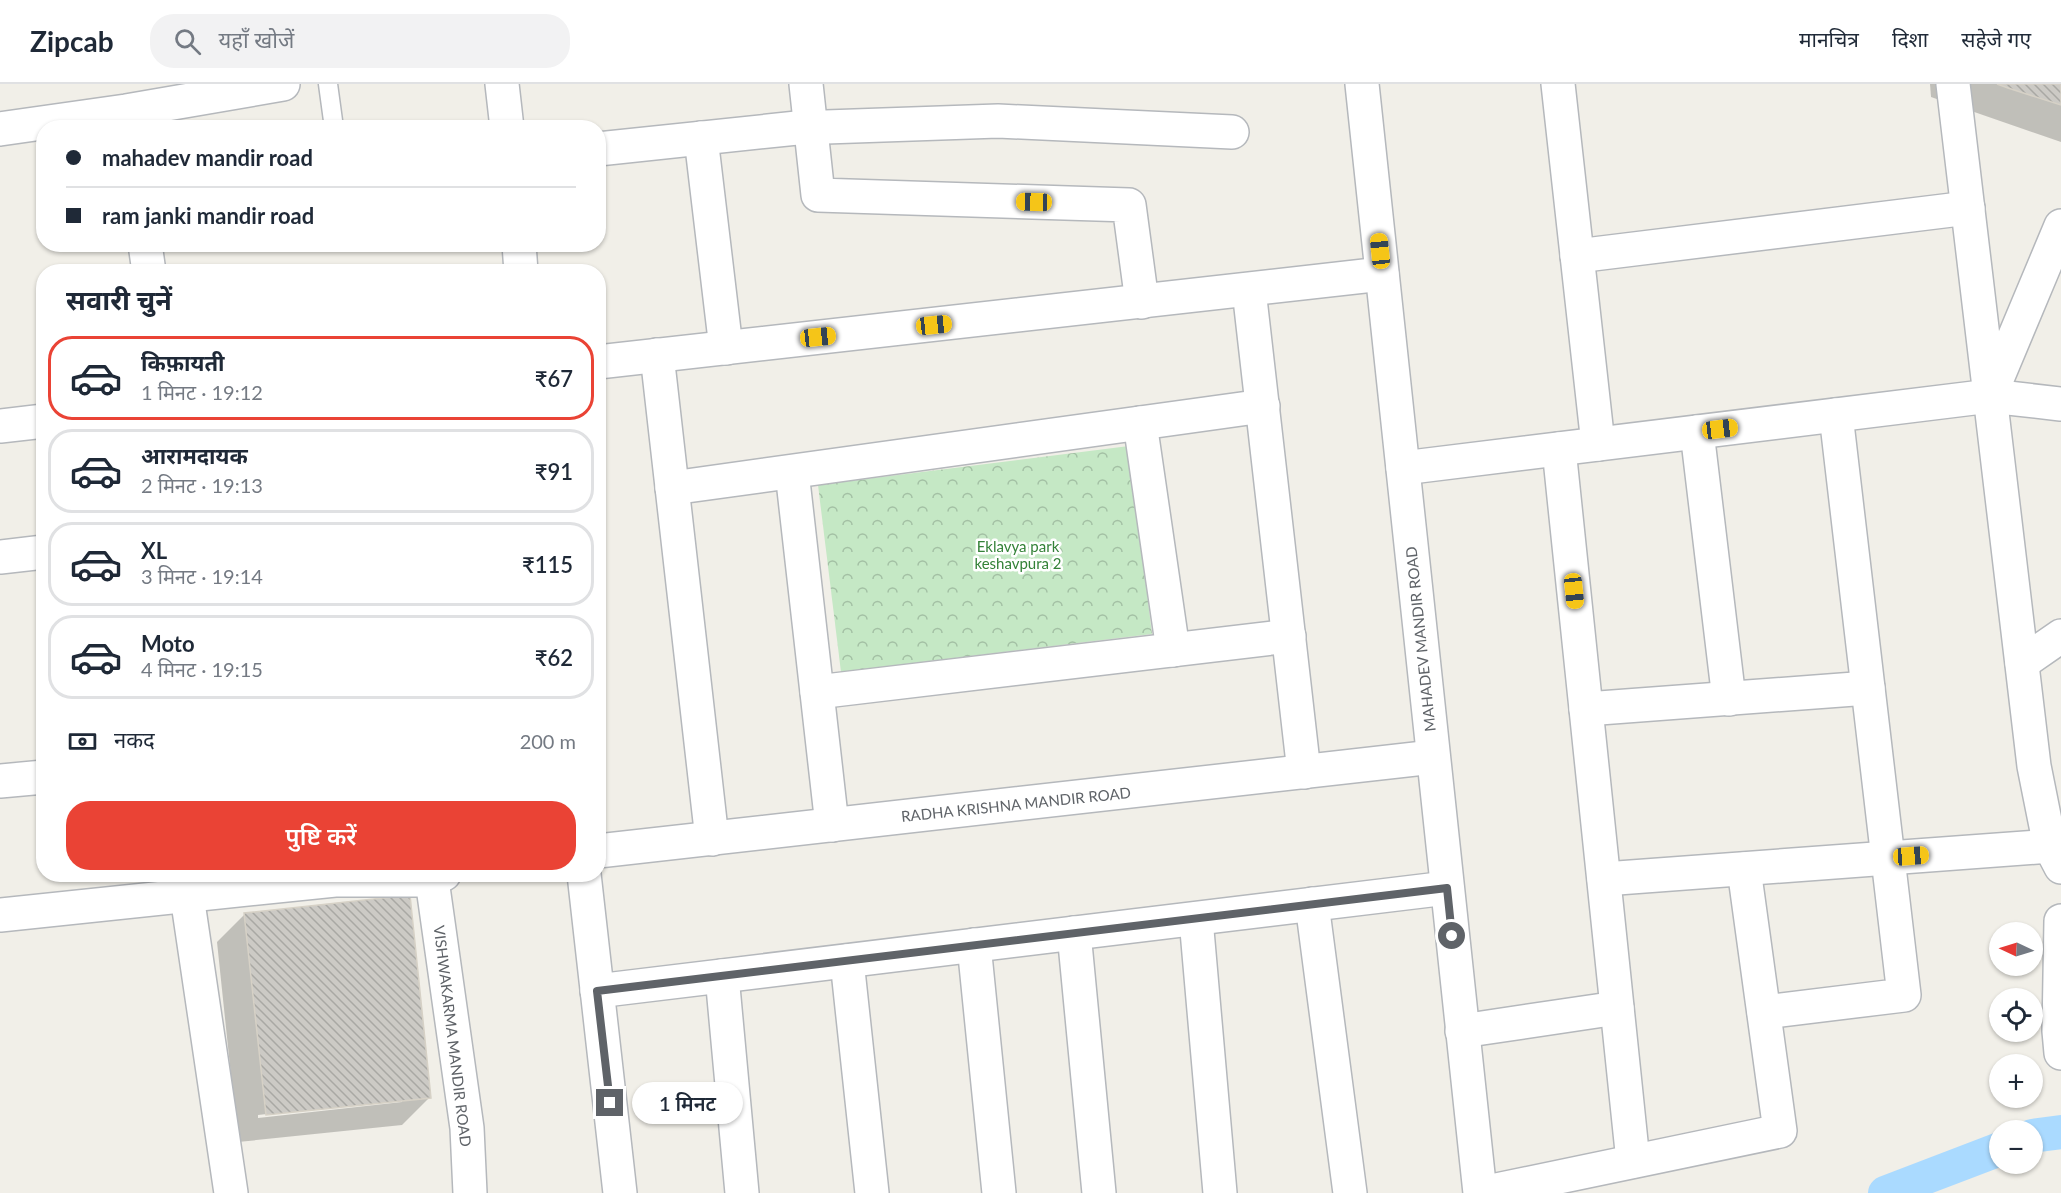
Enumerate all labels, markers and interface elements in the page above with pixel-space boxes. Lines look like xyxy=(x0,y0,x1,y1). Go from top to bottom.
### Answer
search box xyxy=(150,14,570,68)
text: Zipcab xyxy=(30,24,114,58)
icon: search xyxy=(171,25,204,58)
text: यहाँ खोजें xyxy=(219,26,294,53)
text: मानचित्र xyxy=(1799,26,1859,51)
text: दिशा xyxy=(1892,26,1928,51)
text: सहेजे गए xyxy=(1961,26,2031,51)
text: mahadev mandir road xyxy=(102,144,313,171)
car xyxy=(1016,193,1052,211)
text: ram janki mandir road xyxy=(102,202,314,229)
car xyxy=(1369,232,1391,270)
text: सवारी चुनें xyxy=(66,283,172,316)
car xyxy=(915,314,953,336)
car xyxy=(799,326,837,348)
text: किफ़ायती xyxy=(141,349,225,376)
icon: car xyxy=(69,351,123,405)
text: ₹67 xyxy=(535,365,573,392)
text: 1 मिनट · 19:12 xyxy=(141,380,263,404)
car xyxy=(1701,418,1739,440)
text: आरामदायक xyxy=(141,442,248,469)
icon: car xyxy=(69,444,123,498)
text: ₹91 xyxy=(535,458,573,485)
text: 2 मिनट · 19:13 xyxy=(141,473,263,497)
icon: car xyxy=(69,537,123,591)
text: XL xyxy=(141,537,167,564)
park label: Eklavya park keshavpura 2 xyxy=(974,537,1062,572)
street label: MAHADEV MANDIR ROAD xyxy=(1401,546,1439,733)
text: ₹115 xyxy=(522,551,573,578)
text: 3 मिनट · 19:14 xyxy=(141,564,263,588)
car xyxy=(1563,572,1585,610)
icon: car xyxy=(69,630,123,684)
text: Moto xyxy=(141,630,195,657)
text: ₹62 xyxy=(535,644,573,671)
text: 4 मिनट · 19:15 xyxy=(141,657,263,681)
icon: cash xyxy=(66,725,99,758)
text: नकद xyxy=(114,726,155,753)
text: 200 m xyxy=(520,729,576,753)
street label: RADHA KRISHNA MANDIR ROAD xyxy=(900,783,1132,825)
button: पुष्टि करें xyxy=(66,801,576,870)
car xyxy=(1892,846,1930,866)
route start xyxy=(1438,922,1465,949)
north arrow xyxy=(1989,922,2043,976)
map controls xyxy=(1989,922,2043,1174)
street label: VISHWAKARMA MANDIR ROAD xyxy=(430,924,476,1148)
button: locate xyxy=(1989,988,2043,1042)
button: + xyxy=(1989,1054,2043,1108)
callout: 1 मिनट xyxy=(631,1082,742,1124)
route end xyxy=(596,1089,623,1116)
text: 1 मिनट xyxy=(659,1091,716,1115)
button: − xyxy=(1989,1120,2043,1174)

